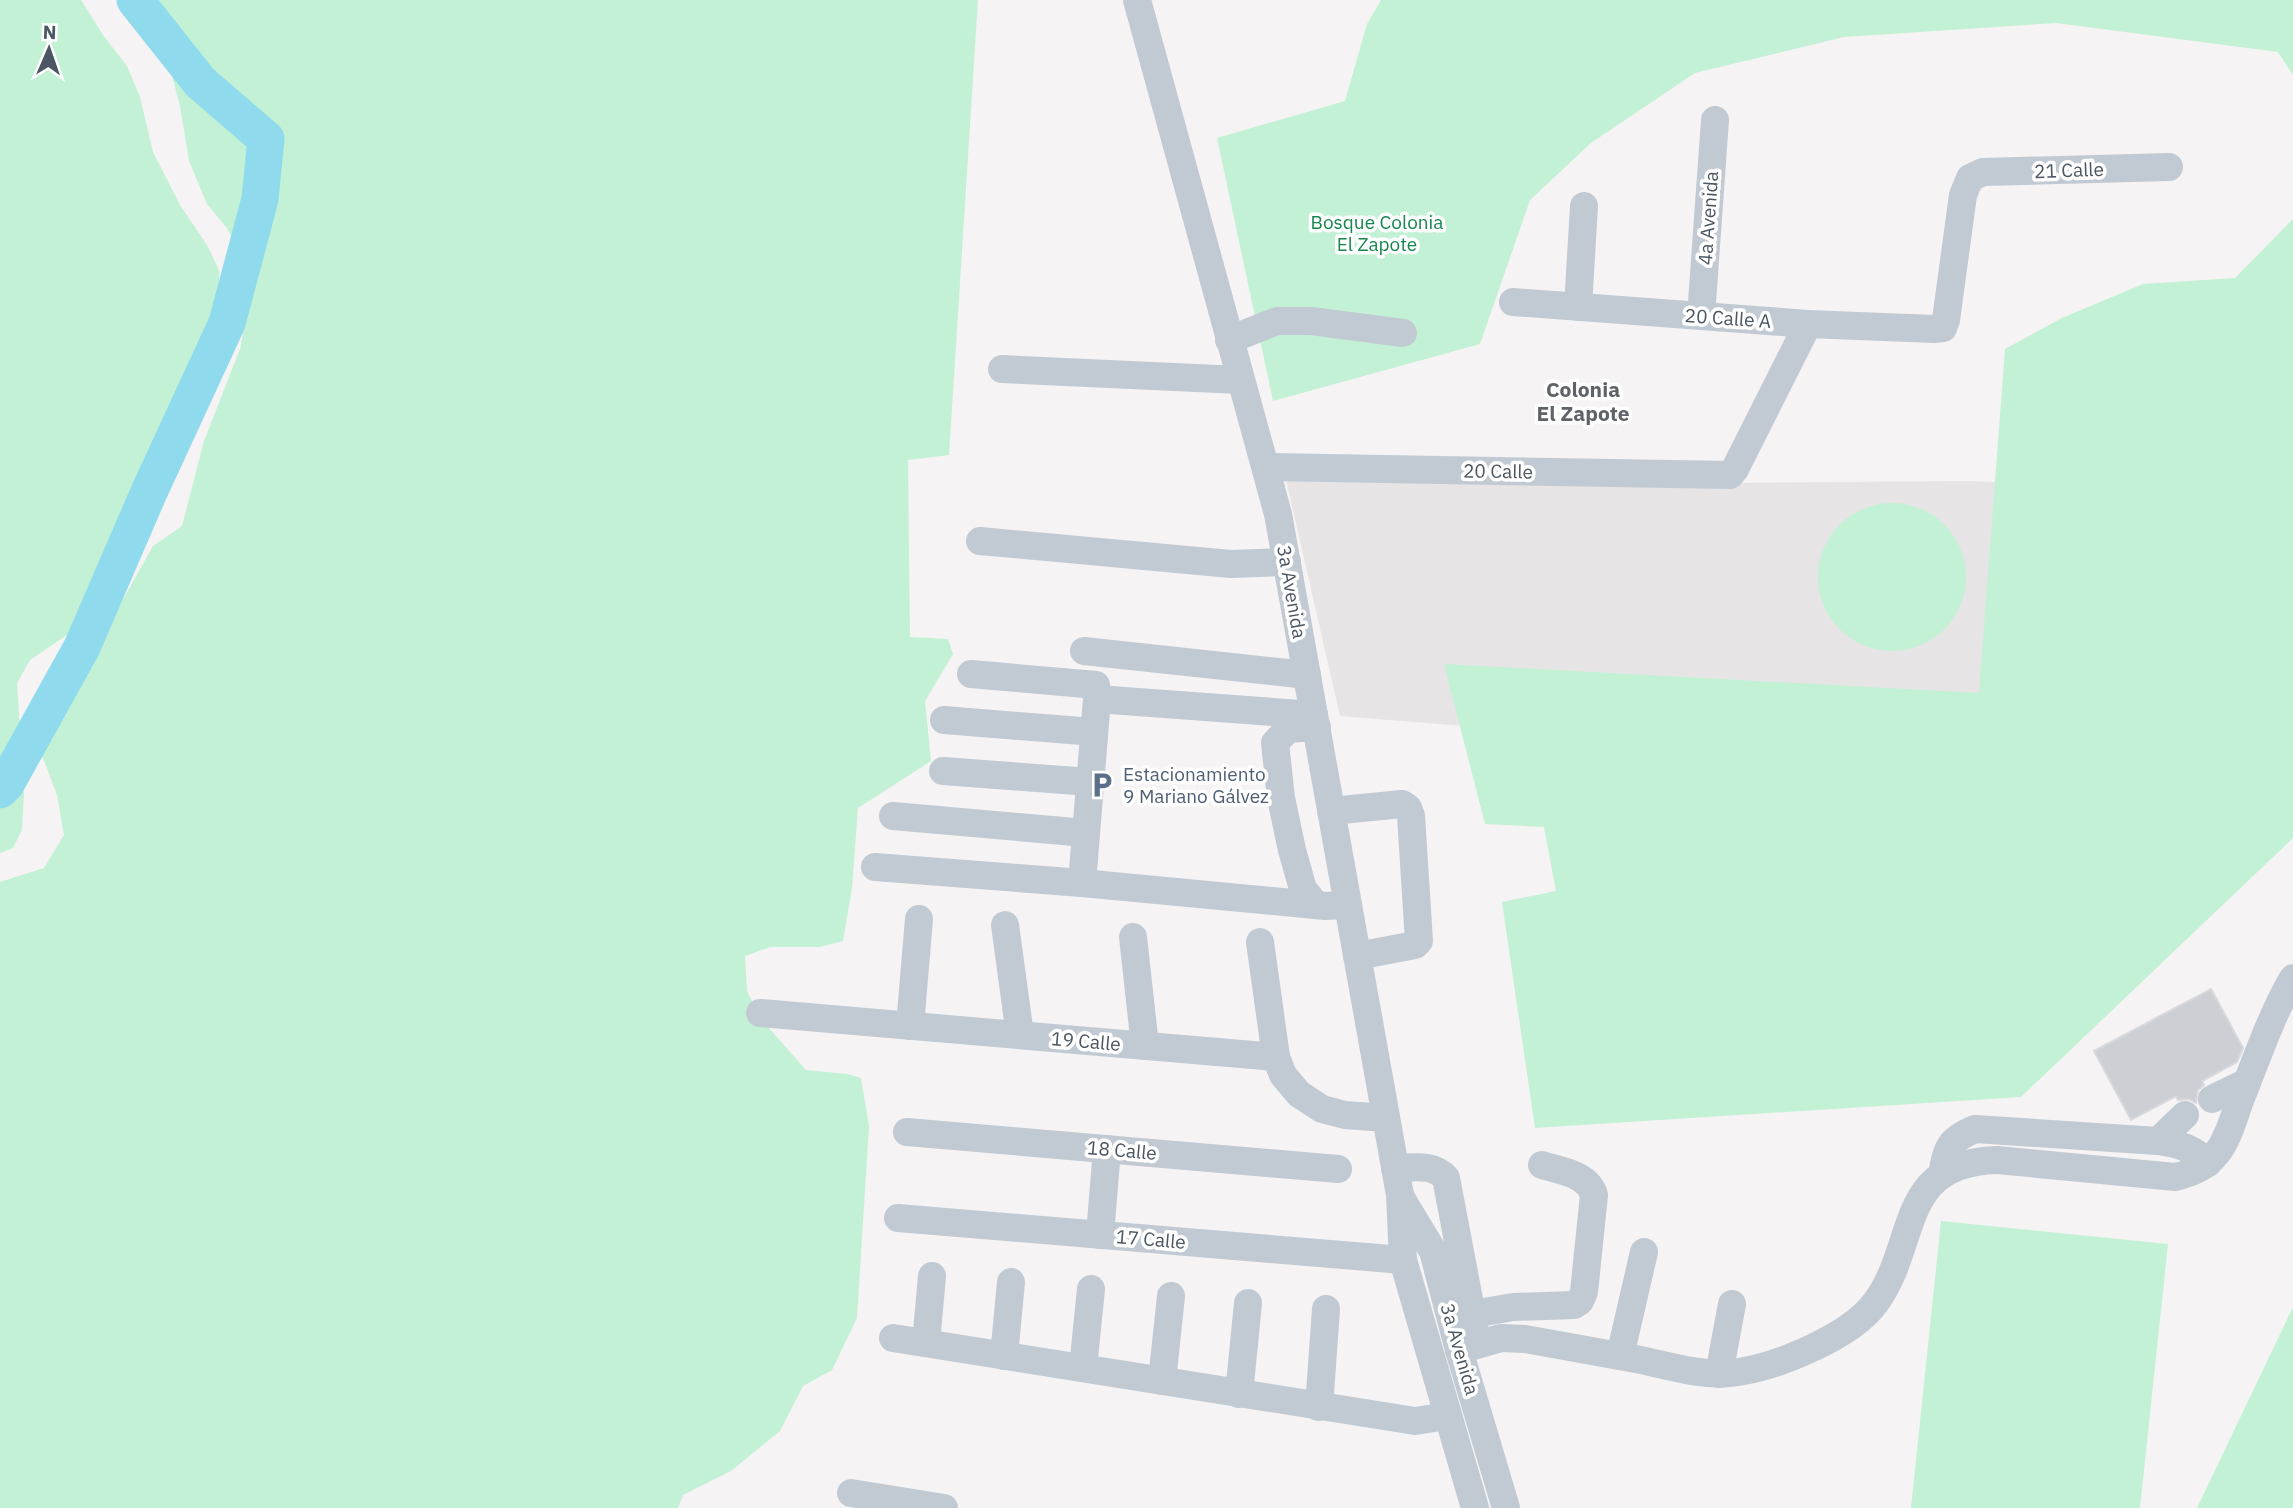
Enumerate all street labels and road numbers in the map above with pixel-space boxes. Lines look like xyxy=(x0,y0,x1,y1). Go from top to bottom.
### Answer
street label: 21 Calle xyxy=(2034,157,2104,183)
street label: 4a Avenida xyxy=(1693,170,1723,266)
street label: 20 Calle A xyxy=(1684,303,1772,333)
street label: 20 Calle xyxy=(1463,458,1533,484)
street label: 3a Avenida xyxy=(1272,544,1312,640)
street label: 19 Calle xyxy=(1050,1026,1122,1056)
street label: 18 Calle xyxy=(1086,1135,1158,1165)
street label: 17 Calle xyxy=(1115,1224,1187,1254)
street label: 3a Avenida xyxy=(1435,1300,1485,1398)

